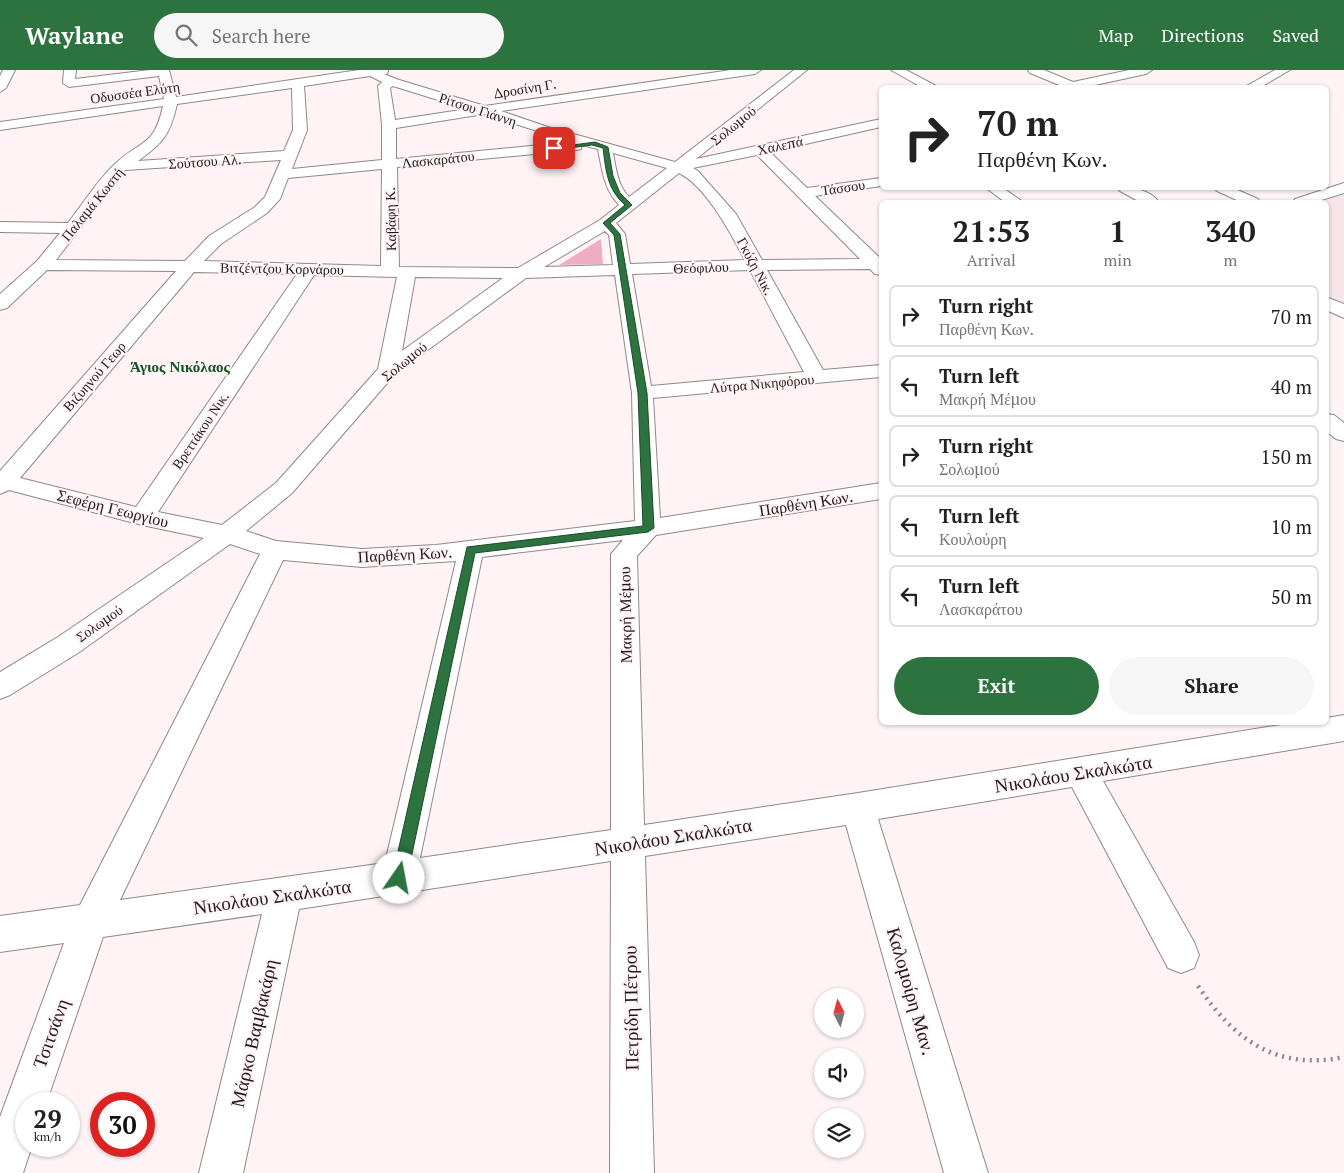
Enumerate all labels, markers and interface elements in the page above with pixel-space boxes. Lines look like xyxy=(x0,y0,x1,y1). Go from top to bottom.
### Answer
search box xyxy=(154,13,504,58)
text: Waylane xyxy=(25,19,124,51)
icon: search xyxy=(172,21,200,49)
text: Search here xyxy=(212,23,311,48)
text: Map xyxy=(1098,23,1133,47)
text: Directions xyxy=(1161,23,1244,47)
text: Saved xyxy=(1272,23,1319,47)
street label: Δροσίνη Γ. xyxy=(492,74,558,102)
street label: Οδυσσέα Ελύτη xyxy=(89,76,181,108)
street label: Ρίτσου Γιάννη xyxy=(437,87,519,131)
text: 70 m xyxy=(977,100,1058,146)
street label: Σολωμού xyxy=(706,101,760,149)
icon: right xyxy=(894,105,959,170)
pin xyxy=(533,127,575,169)
street label: Χαλεπά xyxy=(755,131,805,159)
icon: arrive xyxy=(540,134,568,162)
text: Παρθένη Κων. xyxy=(977,144,1108,173)
street label: Λασκαράτου xyxy=(401,146,475,172)
street label: Σούτσου Αλ. xyxy=(168,149,242,173)
street label: Παλαμά Κωστή xyxy=(56,163,128,245)
street label: Τάσσου xyxy=(820,175,866,199)
street label: Καβάφη Κ. xyxy=(380,187,400,251)
text: 21:53 xyxy=(952,211,1030,251)
text: 1 xyxy=(1109,211,1126,251)
text: 340 xyxy=(1205,211,1256,251)
street label: Γκύζη Νικ. xyxy=(733,234,779,298)
text: Arrival xyxy=(967,249,1016,271)
text: min xyxy=(1104,249,1132,271)
text: m xyxy=(1223,249,1237,271)
street label: Βιτζέντζου Κορνάρου xyxy=(220,257,344,279)
street label: Θεόφιλου xyxy=(673,257,729,277)
text: Turn right xyxy=(939,293,1033,318)
icon: right xyxy=(896,302,924,330)
text: 70 m xyxy=(1271,304,1312,329)
text: Παρθένη Κων. xyxy=(939,318,1034,340)
street label: Βιζυηνού Γεωρ xyxy=(58,337,130,415)
street label: Σολωμού xyxy=(377,337,431,385)
district label: Άγιος Νικόλαος xyxy=(130,356,231,376)
text: Turn left xyxy=(939,363,1020,388)
street label: Λύτρα Νικηφόρου xyxy=(709,369,815,397)
icon: left xyxy=(896,372,924,400)
text: 40 m xyxy=(1271,374,1312,399)
street label: Βρεττάκου Νικ. xyxy=(167,387,233,473)
text: Μακρή Μέμου xyxy=(939,388,1036,410)
text: Turn right xyxy=(939,433,1033,458)
icon: right xyxy=(896,442,924,470)
text: 150 m xyxy=(1261,444,1312,469)
text: Σολωμού xyxy=(939,458,1000,480)
street label: Σεφέρη Γεωργίου xyxy=(55,484,171,532)
street label: Παρθένη Κων. xyxy=(757,485,855,521)
text: Turn left xyxy=(939,503,1020,528)
icon: left xyxy=(896,512,924,540)
text: 10 m xyxy=(1271,514,1312,539)
text: Κουλούρη xyxy=(939,528,1007,550)
street label: Παρθένη Κων. xyxy=(357,541,453,567)
street label: Μακρή Μέμου xyxy=(613,566,637,664)
text: Turn left xyxy=(939,573,1020,598)
icon: left xyxy=(896,582,924,610)
text: 50 m xyxy=(1271,584,1312,609)
text: Λασκαράτου xyxy=(939,598,1023,620)
street label: Σολωμού xyxy=(72,600,126,646)
button: Exit xyxy=(894,657,1099,715)
button: Share xyxy=(1109,657,1314,715)
street label: Νικολάου Σκαλκώτα xyxy=(992,748,1154,798)
street label: Νικολάου Σκαλκώτα xyxy=(592,811,754,861)
position arrow xyxy=(372,851,424,903)
street label: Νικολάου Σκαλκώτα xyxy=(191,873,353,919)
street label: Καλομοίρη Μαν. xyxy=(882,924,942,1058)
street label: Πετρίδη Πέτρου xyxy=(616,945,644,1071)
street label: Μάρκο Βαμβακάρη xyxy=(224,956,282,1110)
north arrow xyxy=(814,988,864,1038)
map controls xyxy=(814,988,864,1158)
street label: Τσιτσάνη xyxy=(26,995,74,1071)
button: sound xyxy=(814,1048,864,1098)
speed limit sign: 30 xyxy=(90,1092,155,1157)
text: 29 xyxy=(33,1102,62,1135)
button: layers xyxy=(814,1108,864,1158)
text: km/h xyxy=(34,1129,61,1144)

